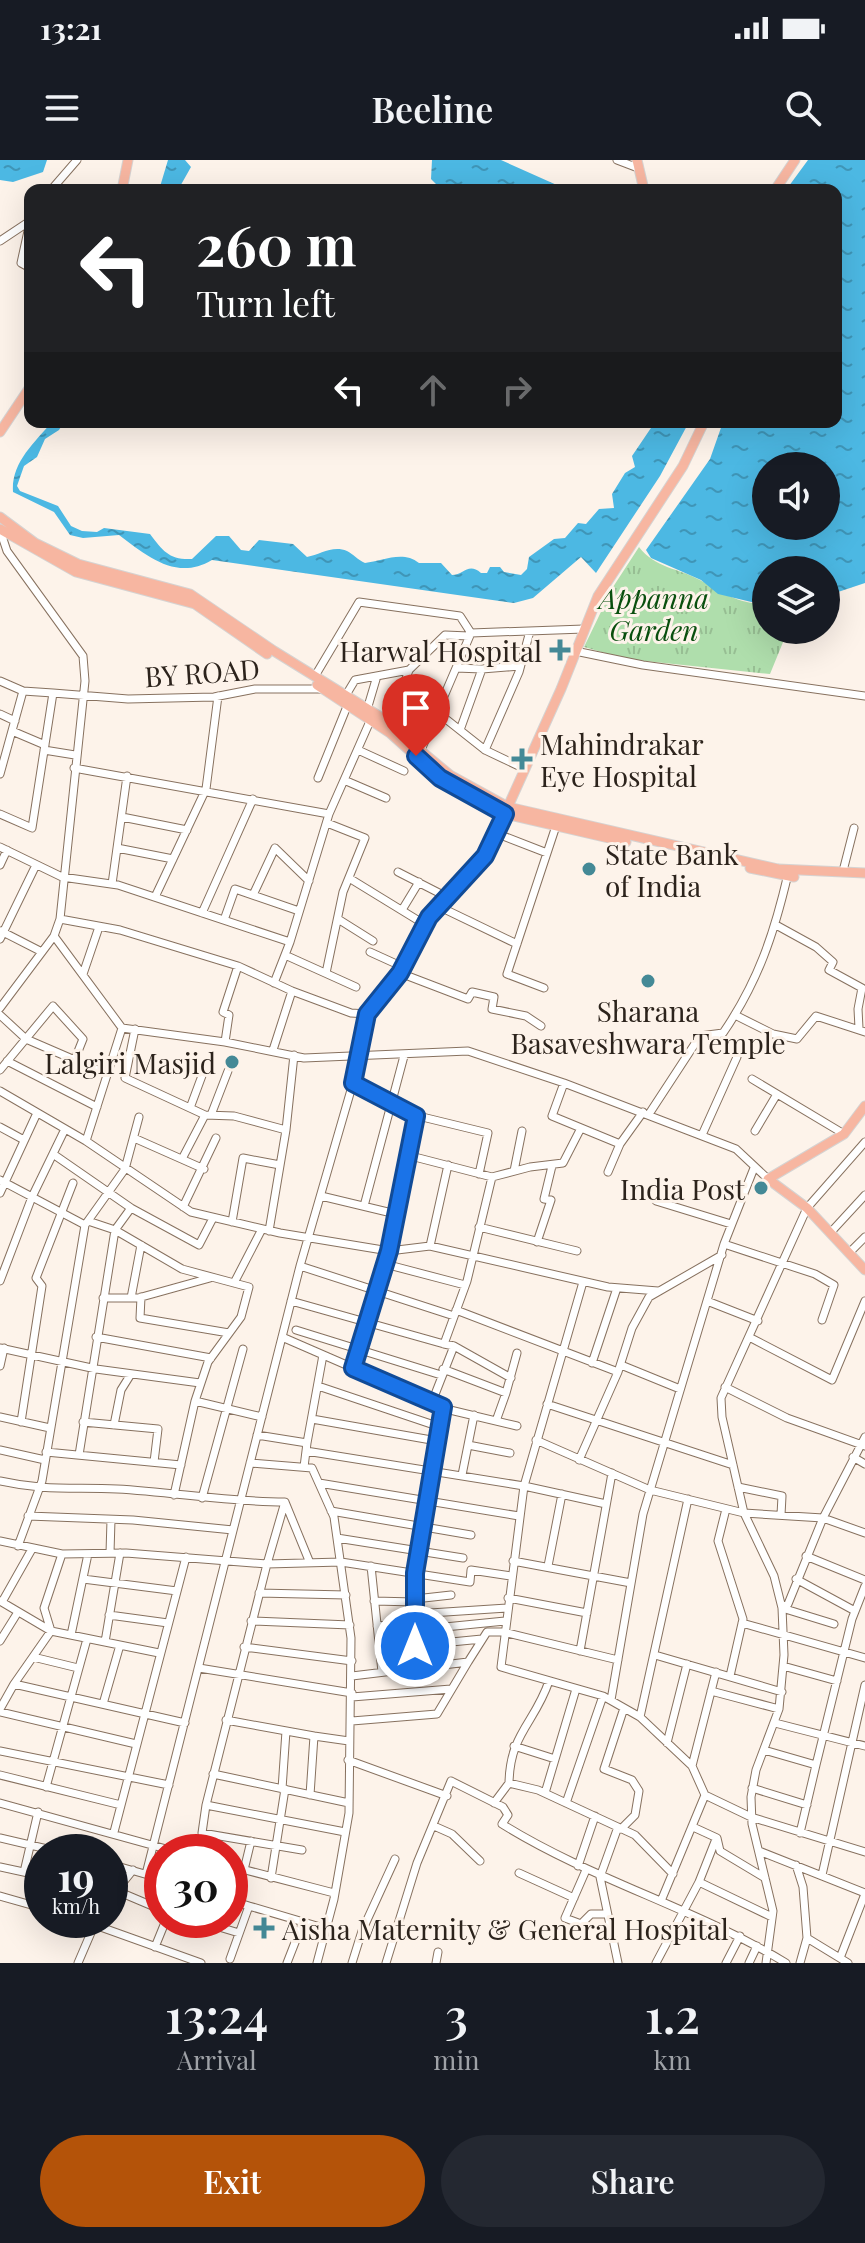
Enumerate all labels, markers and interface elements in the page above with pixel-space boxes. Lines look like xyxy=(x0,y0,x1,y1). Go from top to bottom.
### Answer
text: 13:21 xyxy=(40,8,102,48)
text: Beeline xyxy=(371,84,494,132)
icon: menu xyxy=(40,86,84,130)
icon: search xyxy=(781,86,825,130)
text: 260 m xyxy=(196,206,357,281)
icon: left xyxy=(64,216,168,320)
text: Turn left xyxy=(196,278,335,326)
icon: left xyxy=(327,368,371,412)
icon: ahead xyxy=(411,368,455,412)
icon: right xyxy=(495,368,539,412)
map controls xyxy=(752,452,840,644)
button: sound xyxy=(752,452,840,540)
button: layers xyxy=(752,556,840,644)
park label: Appanna Garden xyxy=(596,579,709,648)
place label: Harwal Hospital xyxy=(339,632,542,669)
marker: Harwal Hospital xyxy=(549,639,571,661)
street label: BY ROAD xyxy=(143,650,261,694)
pin xyxy=(382,674,450,756)
icon: arrive xyxy=(394,686,438,730)
place label: Mahindrakar Eye Hospital xyxy=(540,725,704,794)
marker: Mahindrakar Eye Hospital xyxy=(511,748,533,770)
place label: State Bank of India xyxy=(605,835,739,904)
marker: State Bank of India xyxy=(580,860,598,878)
marker: Sharana Basaveshwara Temple xyxy=(639,972,657,990)
place label: Sharana Basaveshwara Temple xyxy=(510,992,786,1061)
place label: Lalgiri Masjid xyxy=(44,1044,216,1081)
marker: Lalgiri Masjid xyxy=(223,1053,241,1071)
place label: India Post xyxy=(620,1170,746,1207)
marker: India Post xyxy=(752,1179,770,1197)
position arrow xyxy=(373,1604,457,1688)
speed limit sign: 30 xyxy=(144,1834,248,1938)
text: 19 xyxy=(57,1849,95,1902)
text: km/h xyxy=(52,1892,100,1919)
place label: Aisha Maternity & General Hospital xyxy=(281,1910,729,1947)
marker: Aisha Maternity & General Hospital xyxy=(253,1917,275,1939)
text: 13:24 xyxy=(165,1982,268,2046)
text: 3 xyxy=(445,1982,468,2046)
text: 1.2 xyxy=(645,1982,700,2046)
text: Arrival xyxy=(177,2042,257,2077)
text: min xyxy=(433,2042,480,2077)
text: km xyxy=(654,2042,691,2077)
button: Exit xyxy=(40,2135,425,2227)
button: Share xyxy=(441,2135,825,2227)

